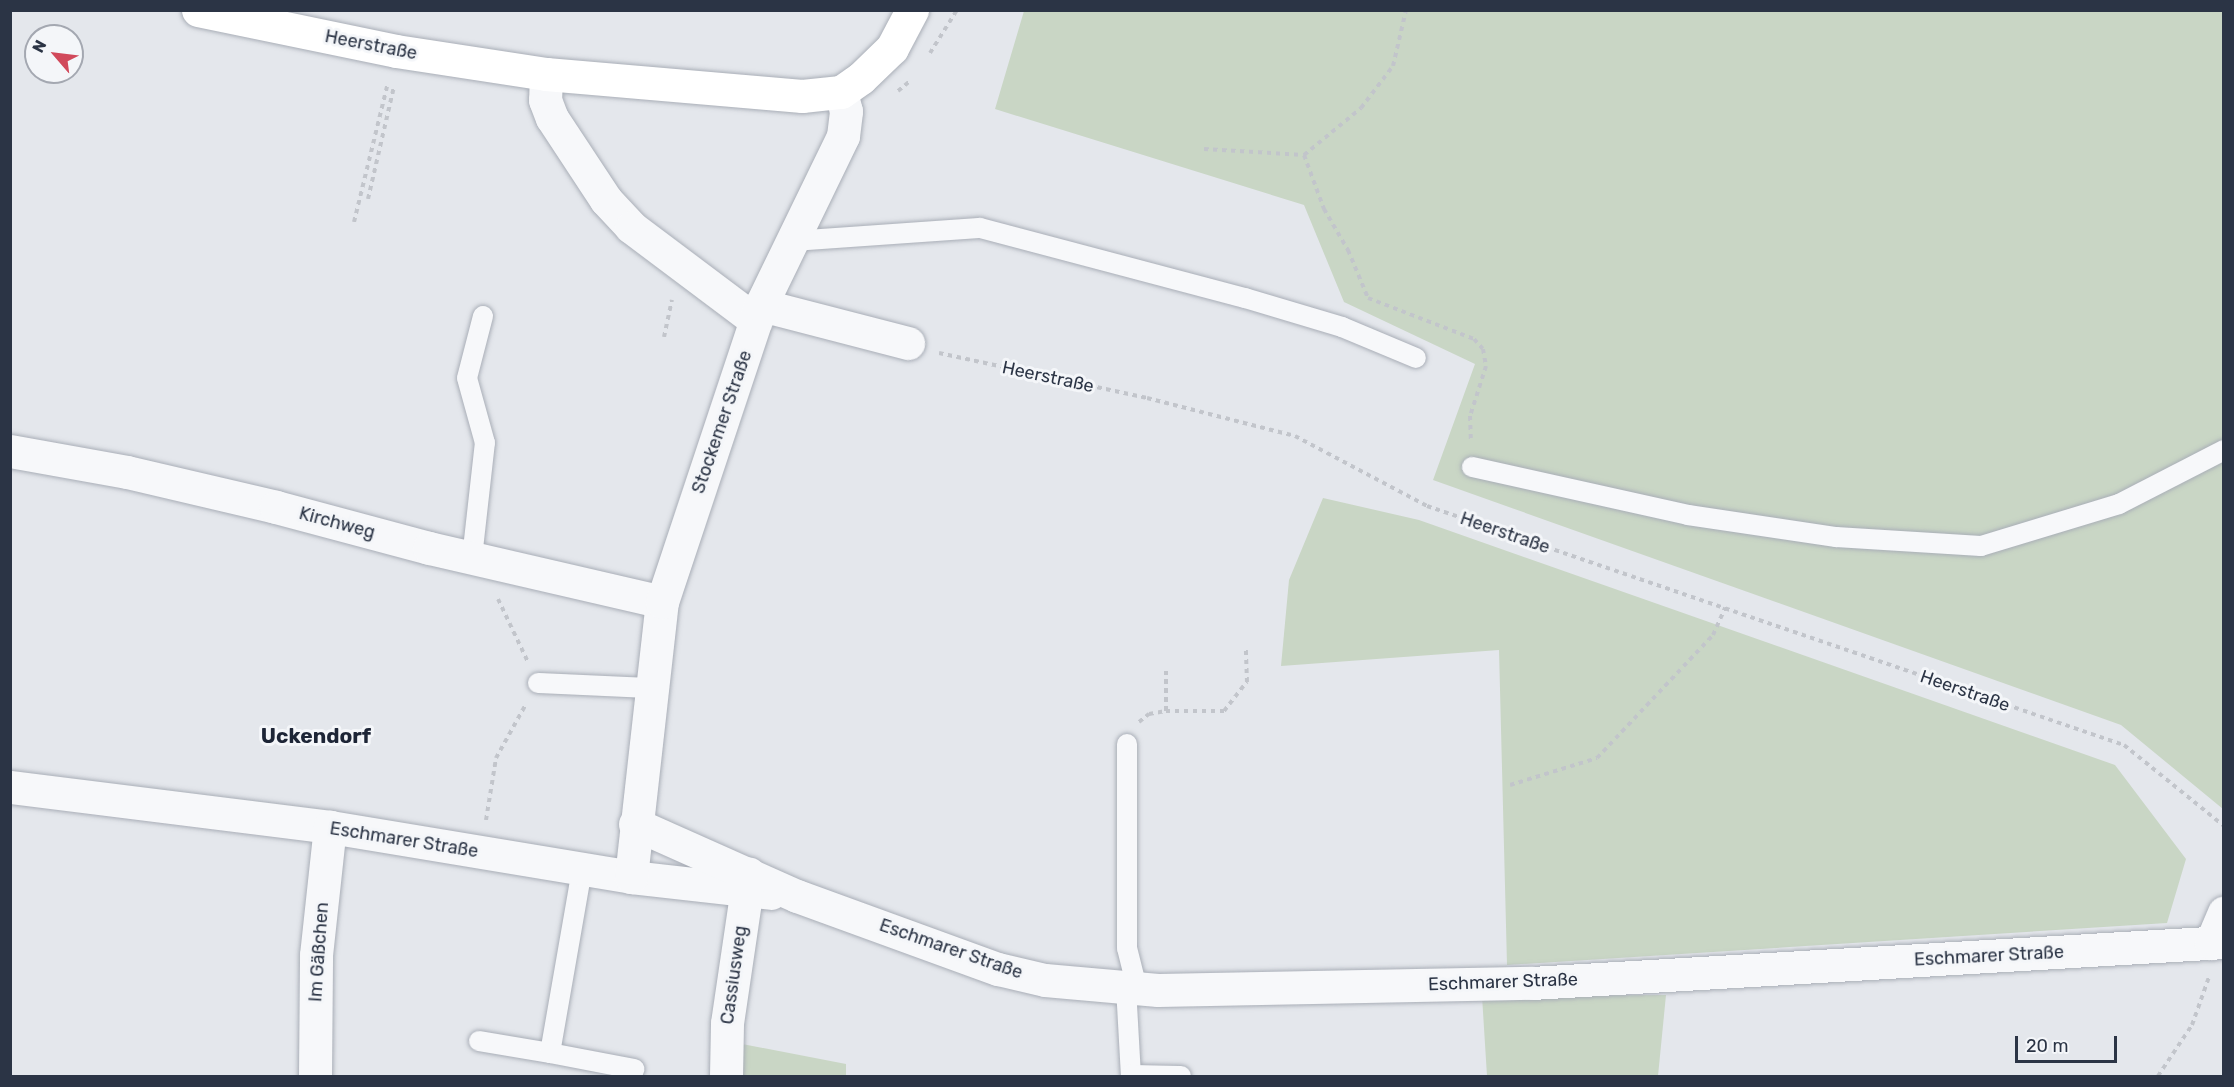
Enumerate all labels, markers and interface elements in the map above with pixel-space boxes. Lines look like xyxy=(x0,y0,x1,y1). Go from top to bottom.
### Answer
north arrow xyxy=(24,24,84,84)
street label: Heerstraße xyxy=(323,25,419,65)
text: N xyxy=(28,37,51,56)
street label: Stockemer Straße xyxy=(687,347,757,497)
street label: Heerstraße xyxy=(1000,357,1096,397)
street label: Kirchweg xyxy=(297,503,377,543)
street label: Heerstraße xyxy=(1457,508,1553,558)
street label: Heerstraße xyxy=(1917,666,2013,716)
district label: Uckendorf xyxy=(261,723,371,749)
street label: Eschmarer Straße xyxy=(328,818,480,862)
street label: Im Gäßchen xyxy=(305,901,333,1003)
street label: Eschmarer Straße xyxy=(876,914,1026,984)
street label: Cassiusweg xyxy=(716,924,752,1026)
street label: Eschmarer Straße xyxy=(1913,941,2065,971)
street label: Eschmarer Straße xyxy=(1427,969,1579,995)
scale bar xyxy=(2018,1024,2120,1062)
text: 20 m xyxy=(2026,1035,2068,1057)

